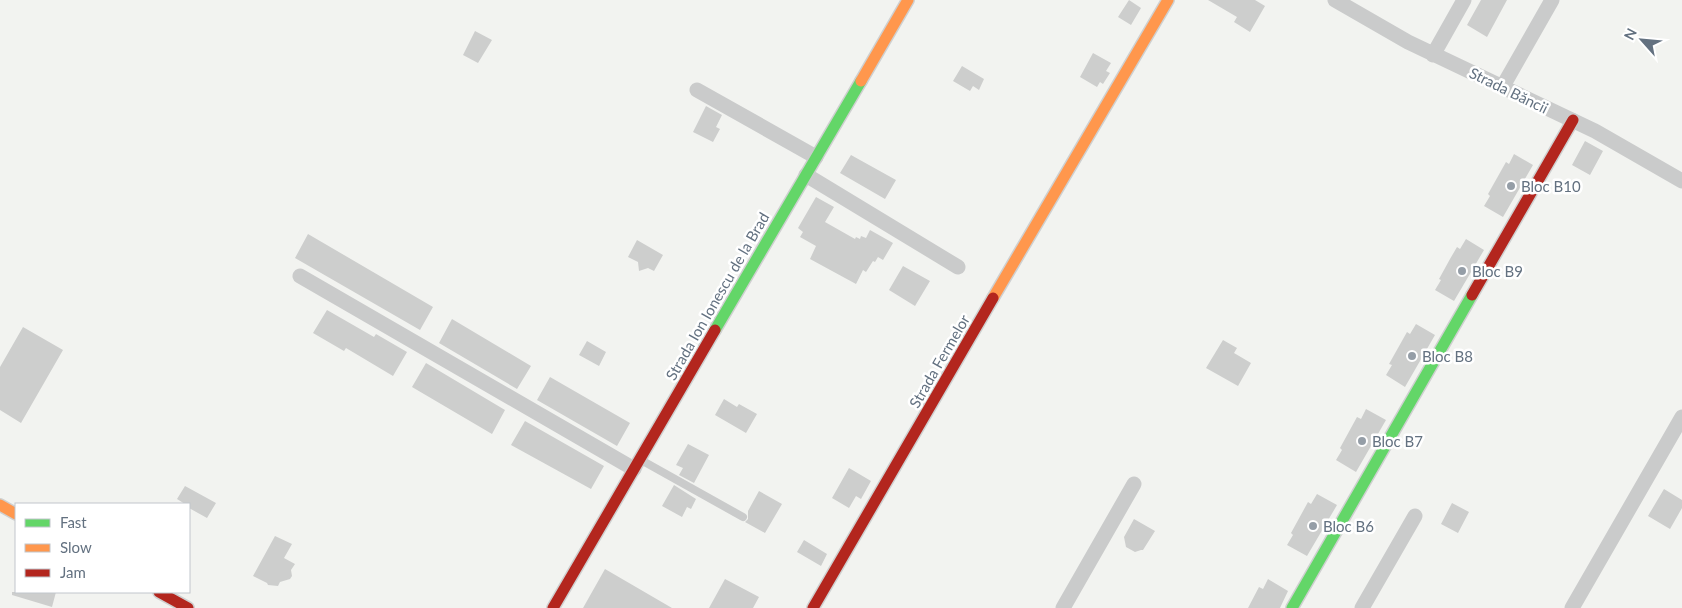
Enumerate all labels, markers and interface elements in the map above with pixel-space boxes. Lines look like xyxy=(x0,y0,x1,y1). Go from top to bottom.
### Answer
north arrow xyxy=(1617,15,1667,65)
text: N xyxy=(1620,25,1640,43)
street label: Strada Băncii xyxy=(1467,63,1551,117)
place label: Bloc B10 xyxy=(1521,177,1581,195)
marker: Bloc B10 xyxy=(1505,180,1517,192)
street label: Strada Ion Ionescu de la Brad xyxy=(662,209,772,383)
place label: Bloc B9 xyxy=(1472,262,1523,280)
marker: Bloc B9 xyxy=(1456,265,1468,277)
street label: Strada Fermelor xyxy=(905,311,973,411)
place label: Bloc B8 xyxy=(1422,347,1473,365)
marker: Bloc B8 xyxy=(1406,350,1418,362)
place label: Bloc B7 xyxy=(1372,432,1423,450)
marker: Bloc B7 xyxy=(1356,435,1368,447)
legend xyxy=(15,503,190,593)
text: Fast xyxy=(60,513,87,531)
place label: Bloc B6 xyxy=(1323,517,1374,535)
marker: Bloc B6 xyxy=(1307,520,1319,532)
text: Slow xyxy=(60,538,92,556)
text: Jam xyxy=(60,563,86,581)

